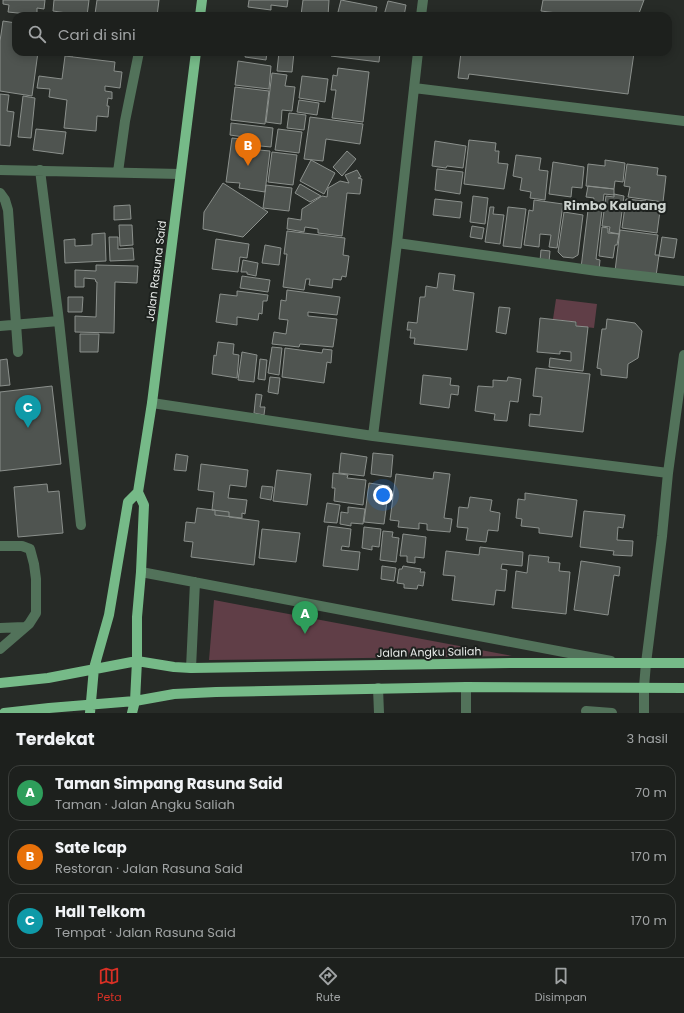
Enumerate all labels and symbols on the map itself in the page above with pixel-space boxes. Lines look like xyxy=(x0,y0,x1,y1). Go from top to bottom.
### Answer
pin: B xyxy=(235,133,261,166)
district label: Rimbo Kaluang xyxy=(564,196,667,215)
street label: Jalan Rasuna Said xyxy=(142,220,170,322)
pin: C xyxy=(15,395,41,428)
your location xyxy=(373,485,393,505)
pin: A xyxy=(292,601,318,634)
street label: Jalan Angku Saliah xyxy=(377,643,481,661)

